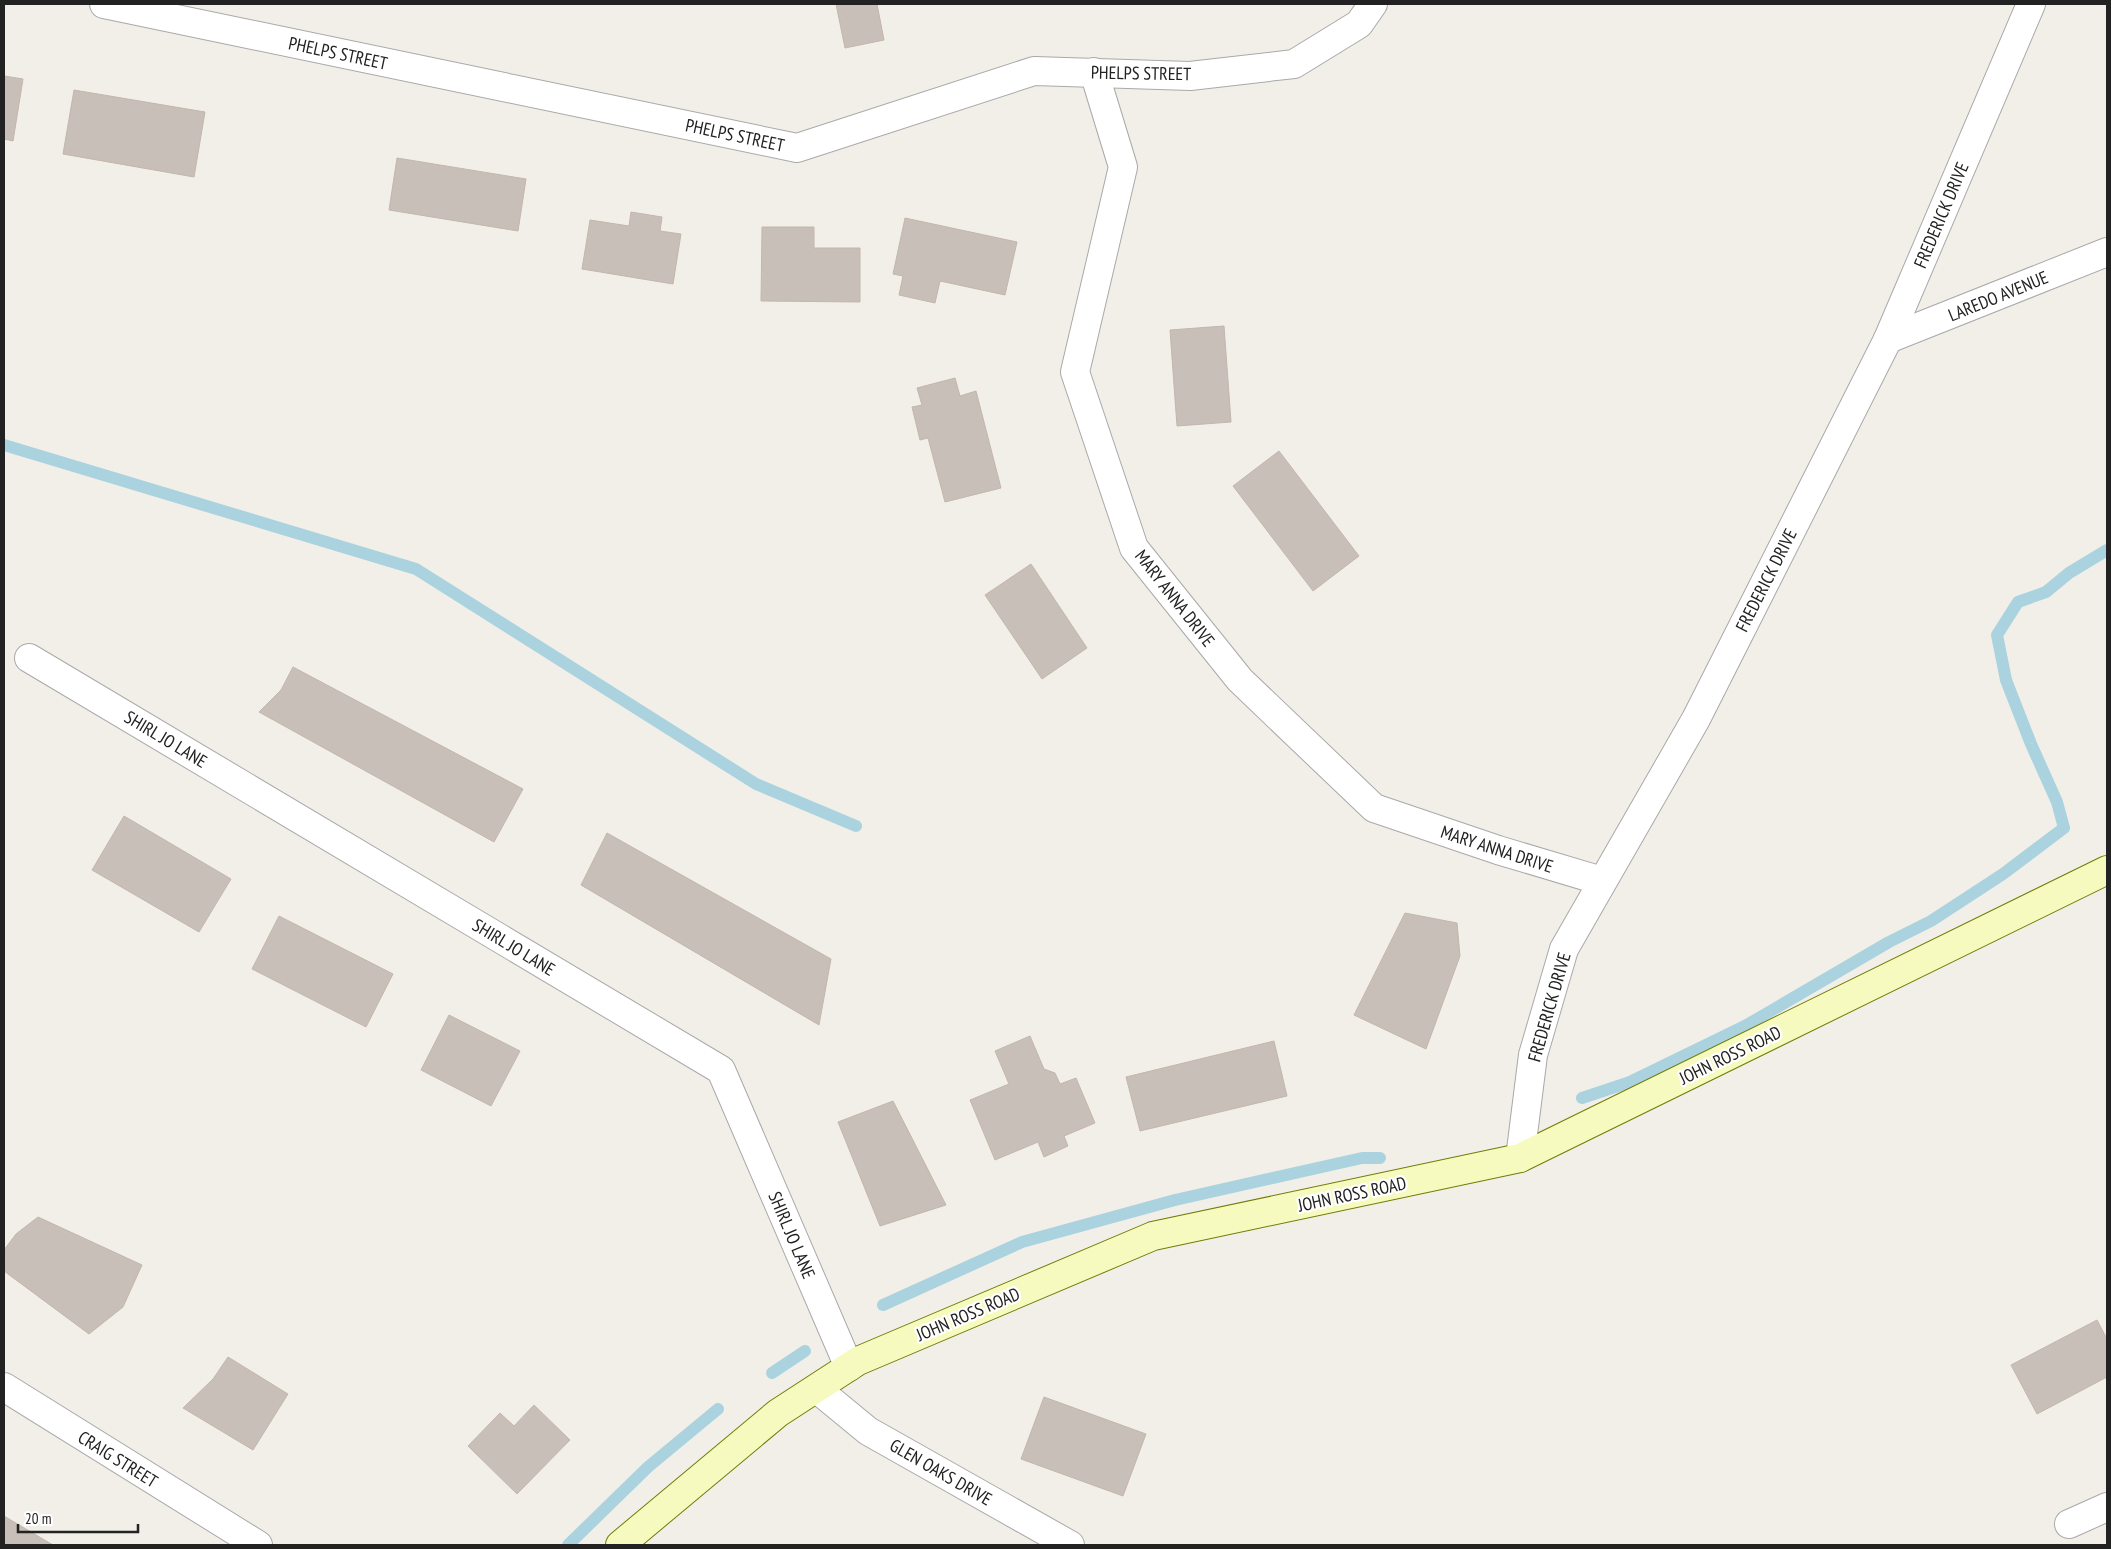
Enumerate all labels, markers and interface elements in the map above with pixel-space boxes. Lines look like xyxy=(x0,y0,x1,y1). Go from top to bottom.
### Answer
street label: PHELPS STREET xyxy=(286,31,390,75)
street label: PHELPS STREET xyxy=(1091,61,1191,85)
street label: PHELPS STREET xyxy=(683,113,787,157)
street label: FREDERICK DRIVE xyxy=(1908,159,1974,271)
street label: LAREDO AVENUE xyxy=(1945,266,2051,326)
street label: FREDERICK DRIVE xyxy=(1730,525,1802,635)
street label: MARY ANNA DRIVE xyxy=(1130,545,1220,651)
street label: SHIRL JO LANE xyxy=(120,705,212,773)
street label: MARY ANNA DRIVE xyxy=(1438,820,1556,878)
street label: SHIRL JO LANE xyxy=(468,913,560,981)
street label: FREDERICK DRIVE xyxy=(1522,950,1576,1064)
street label: JOHN ROSS ROAD xyxy=(1675,1021,1785,1090)
street label: JOHN ROSS ROAD xyxy=(1295,1171,1408,1217)
street label: SHIRL JO LANE xyxy=(763,1188,821,1282)
street label: JOHN ROSS ROAD xyxy=(912,1282,1023,1347)
street label: CRAIG STREET xyxy=(74,1425,162,1493)
street label: GLEN OAKS DRIVE xyxy=(886,1433,996,1511)
scale bar xyxy=(18,1502,138,1534)
text: 20 m xyxy=(25,1509,51,1528)

